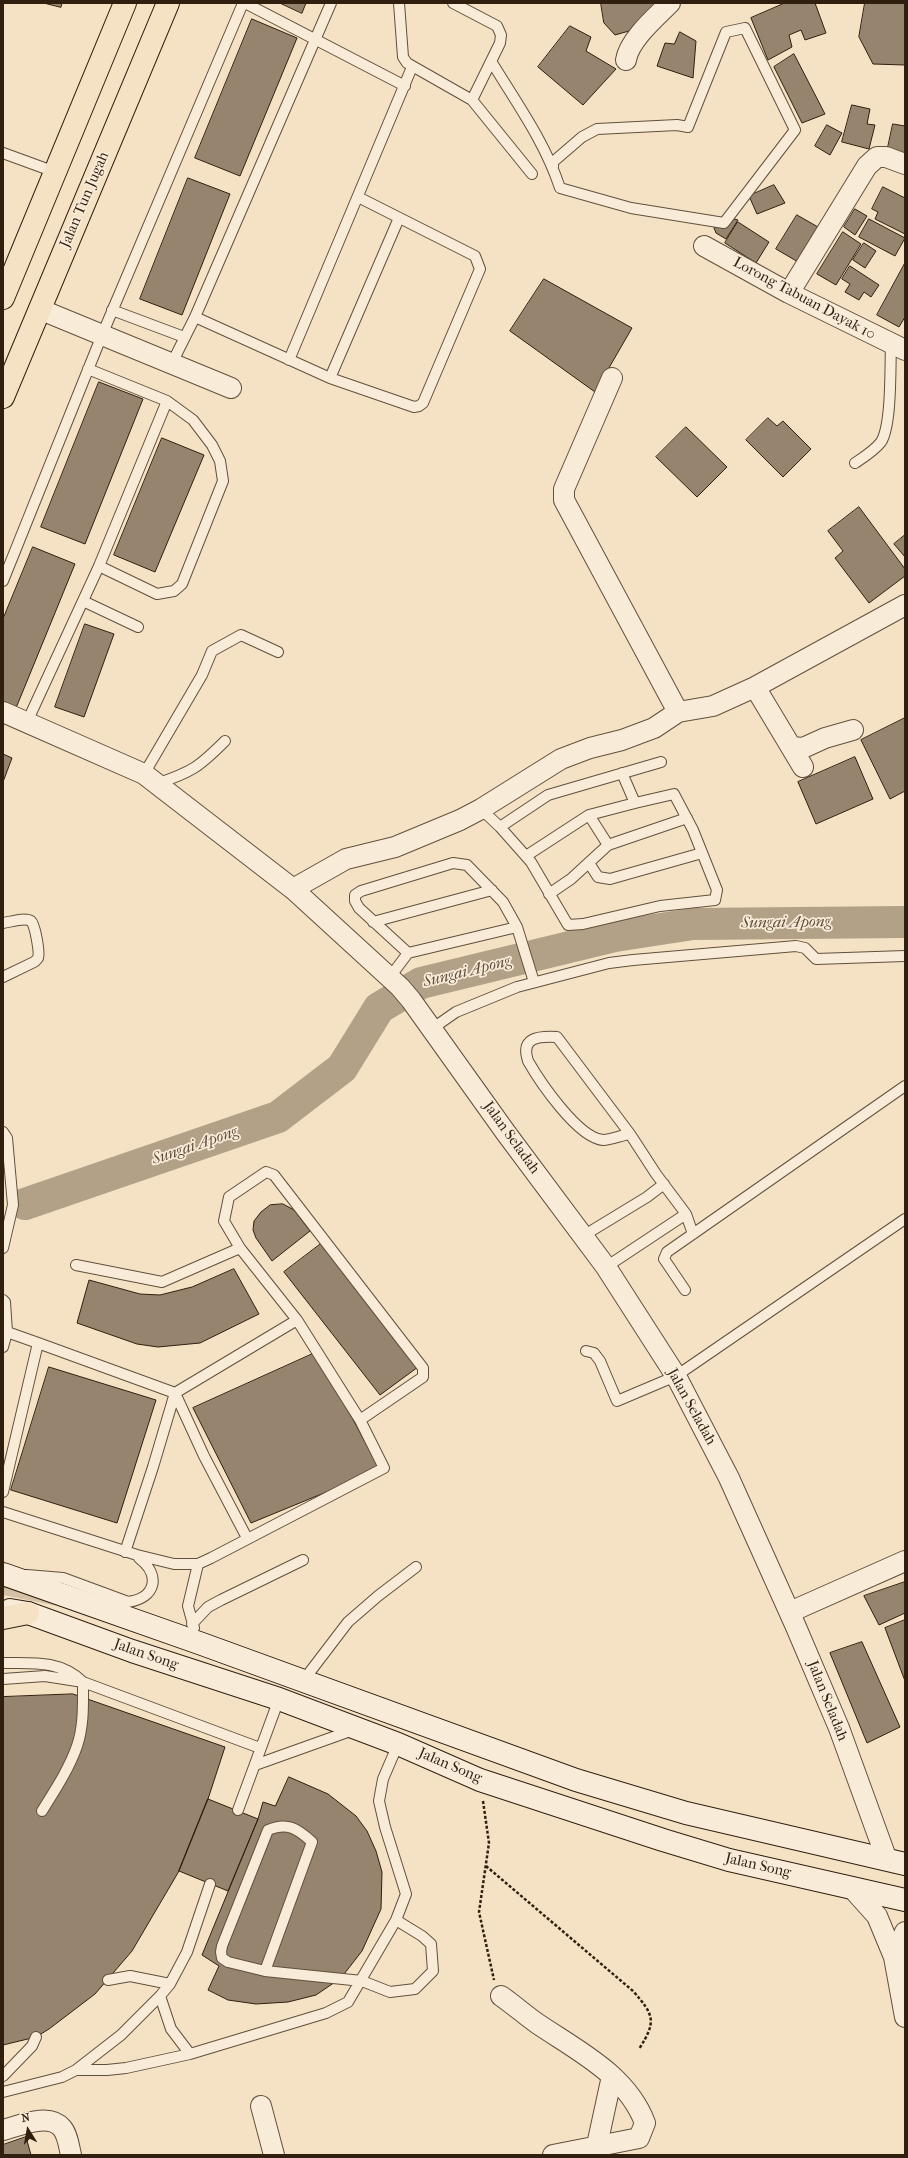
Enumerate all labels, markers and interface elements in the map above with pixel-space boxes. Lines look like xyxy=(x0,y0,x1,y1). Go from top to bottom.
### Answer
street label: Jalan Tun Jugah xyxy=(57,149,113,251)
street label: Lorong Tabuan Dayak 10 xyxy=(730,254,878,344)
water label: Sungai Apong xyxy=(741,913,831,933)
water label: Sungai Apong xyxy=(421,952,513,992)
street label: Jalan Seladah xyxy=(479,1098,543,1178)
water label: Sungai Apong xyxy=(149,1122,241,1170)
street label: Jalan Seladah xyxy=(663,1365,719,1449)
street label: Jalan Song xyxy=(111,1636,181,1674)
street label: Jalan Seladah xyxy=(803,1658,851,1744)
street label: Jalan Song xyxy=(416,1745,484,1787)
street label: Jalan Song xyxy=(723,1850,793,1882)
north arrow xyxy=(8,2110,48,2150)
text: N xyxy=(20,2111,31,2125)

